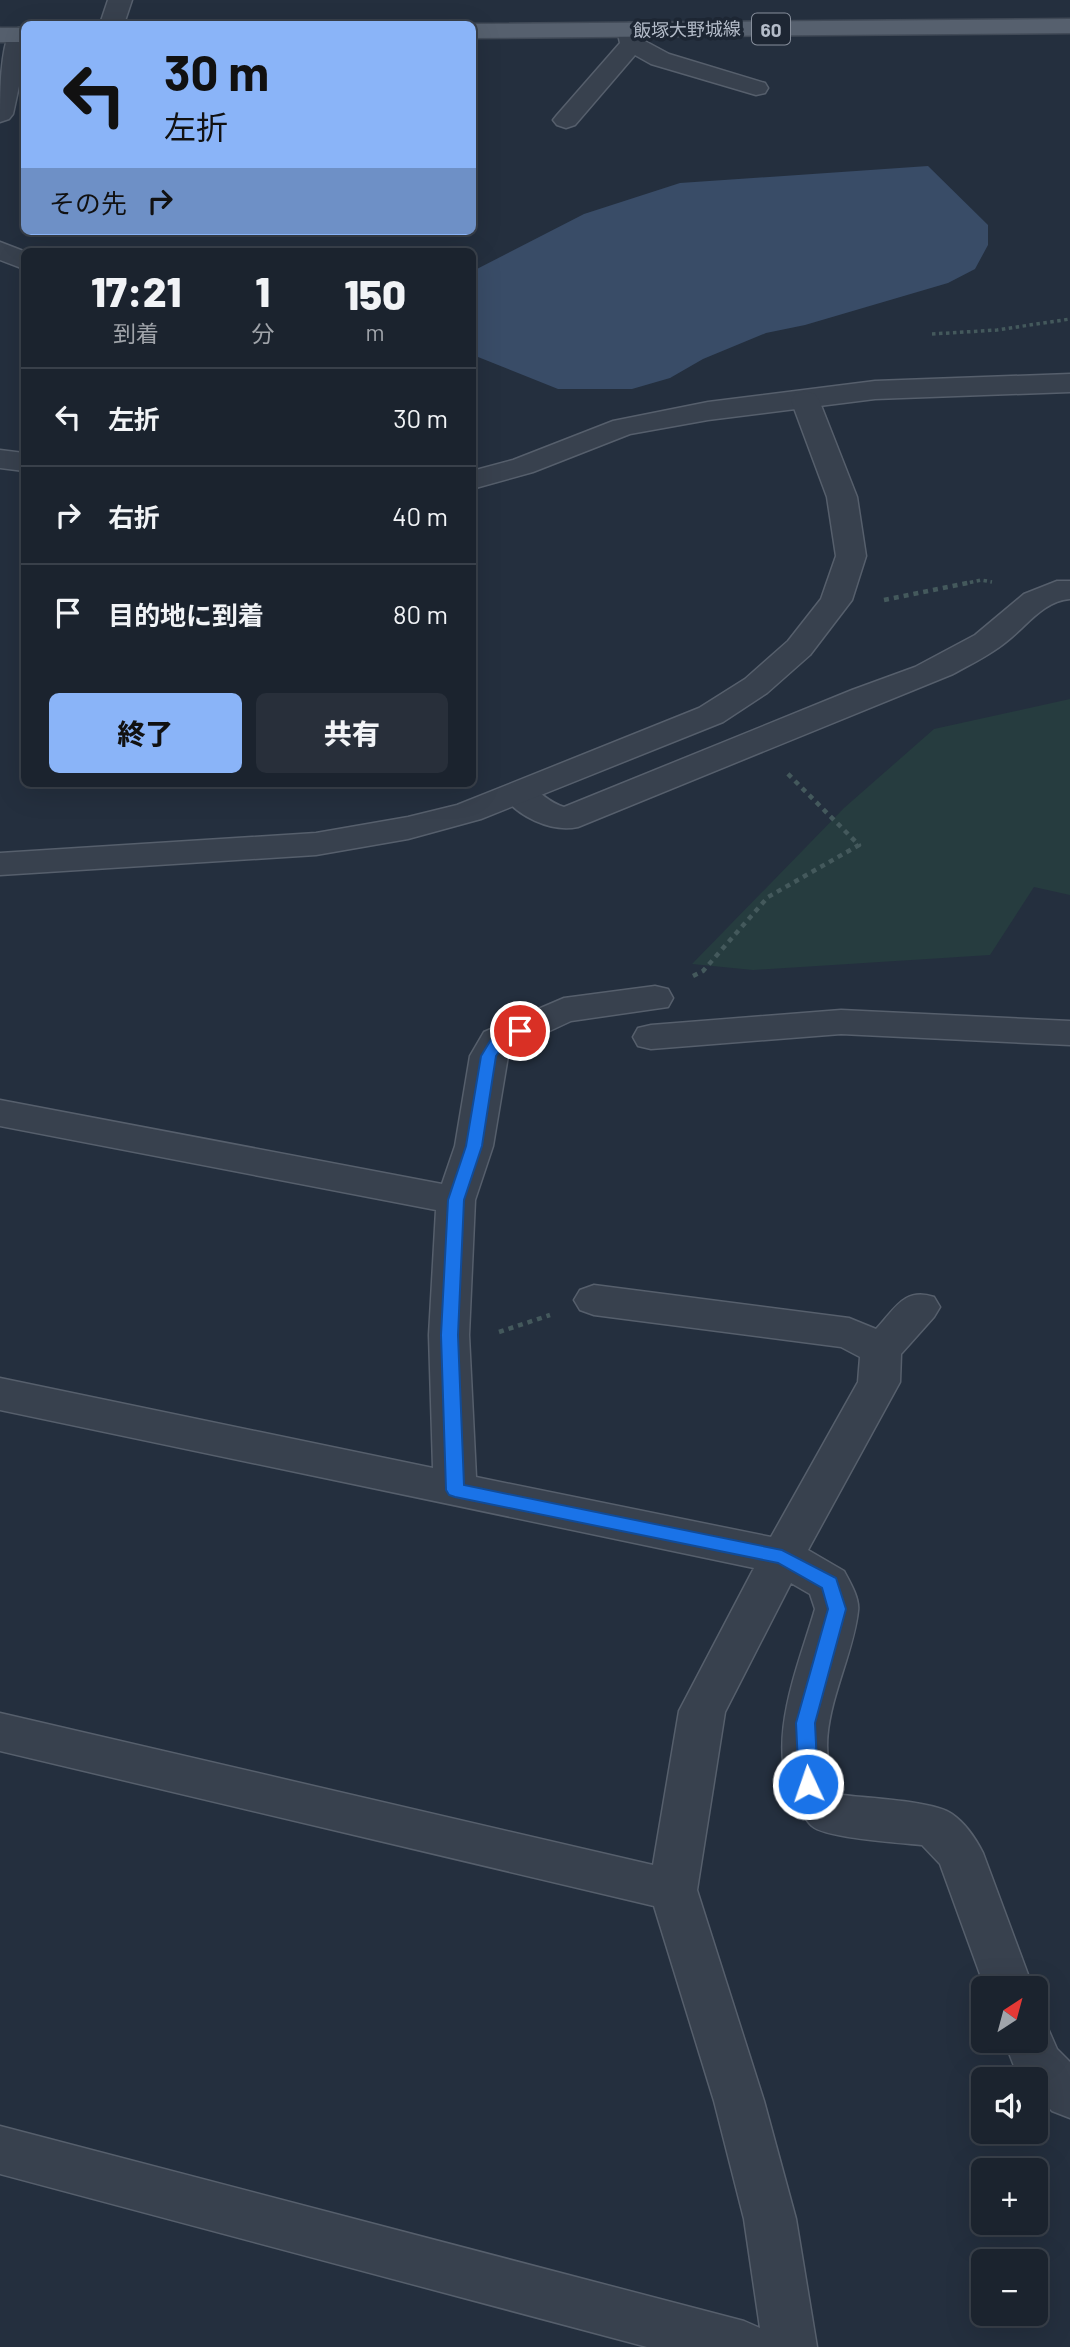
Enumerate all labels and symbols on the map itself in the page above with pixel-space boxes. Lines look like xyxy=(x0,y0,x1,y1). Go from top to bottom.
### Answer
road number: 60 xyxy=(752,14,790,44)
street label: 飯塚大野城線 xyxy=(633,17,741,41)
pin xyxy=(490,1001,550,1061)
position arrow xyxy=(771,1747,845,1821)
north arrow xyxy=(971,1976,1048,2053)

